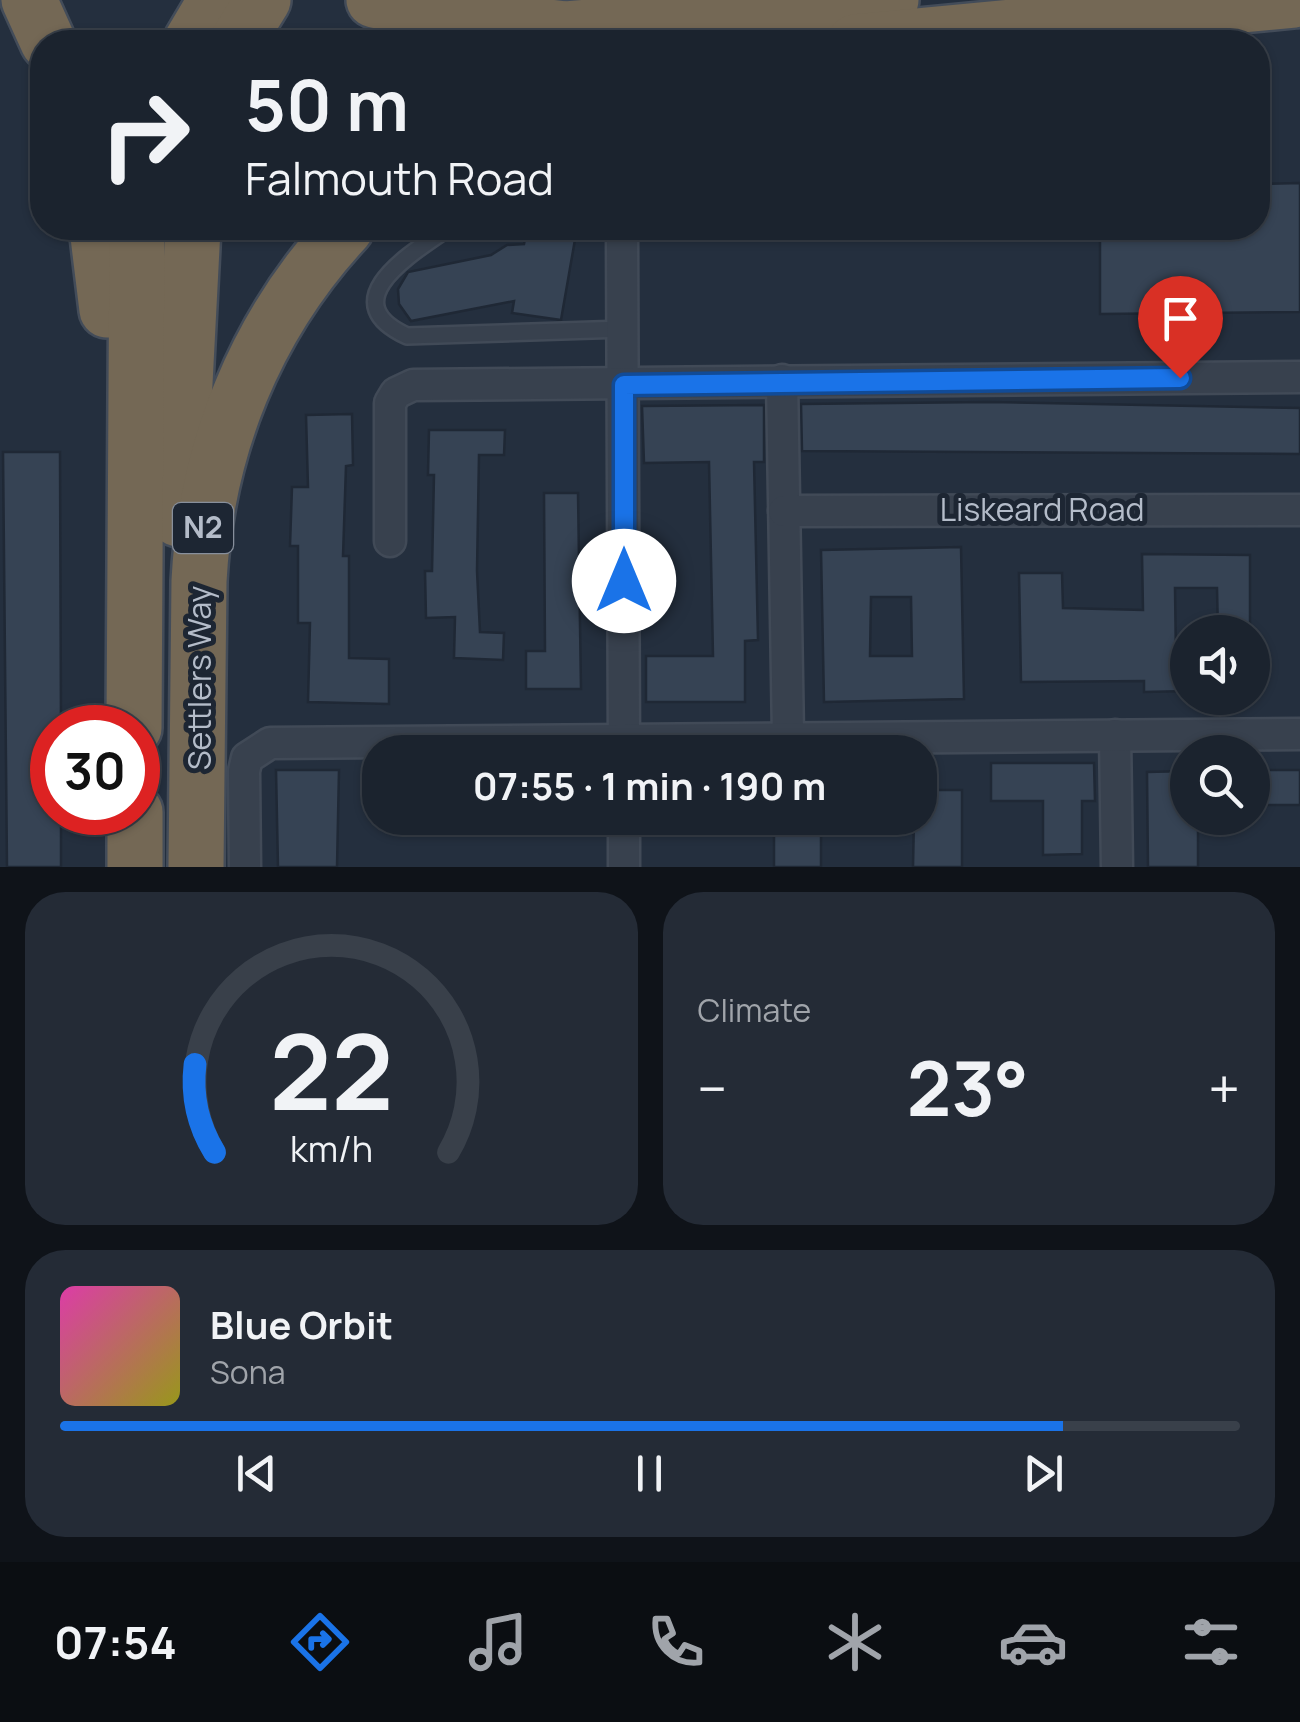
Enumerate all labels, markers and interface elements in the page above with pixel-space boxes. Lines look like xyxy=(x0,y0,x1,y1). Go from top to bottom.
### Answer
text: 50 m xyxy=(245,56,409,152)
icon: right xyxy=(80,70,210,200)
text: Falmouth Road xyxy=(245,147,554,209)
pin xyxy=(1138,276,1223,379)
icon: arrive xyxy=(1153,291,1208,346)
street label: Liskeard Road xyxy=(940,487,1144,531)
road number: N2 xyxy=(173,503,233,553)
position arrow xyxy=(572,529,676,633)
street label: Settlers Way xyxy=(177,586,221,770)
map controls xyxy=(1170,615,1270,835)
button: sound xyxy=(1170,615,1270,715)
speed limit sign: 30 xyxy=(30,705,160,835)
button: search xyxy=(1170,735,1270,835)
text: 07:55 · 1 min · 190 m xyxy=(473,759,826,811)
text: Climate xyxy=(698,988,811,1032)
text: 22 xyxy=(269,999,393,1141)
text: 23° xyxy=(907,1036,1029,1139)
text: − xyxy=(698,1050,727,1126)
text: + xyxy=(1208,1050,1240,1126)
text: km/h xyxy=(290,1124,373,1173)
text: Blue Orbit xyxy=(210,1298,393,1350)
text: Sona xyxy=(210,1350,285,1394)
icon: previous xyxy=(229,1446,284,1501)
icon: pause xyxy=(622,1446,677,1501)
icon: next xyxy=(1016,1446,1071,1501)
icon: directions xyxy=(285,1607,355,1677)
icon: music xyxy=(463,1607,533,1677)
icon: phone xyxy=(641,1607,711,1677)
icon: climate xyxy=(820,1607,890,1677)
icon: car xyxy=(998,1607,1068,1677)
icon: filters xyxy=(1176,1607,1246,1677)
text: 07:54 xyxy=(54,1611,177,1673)

